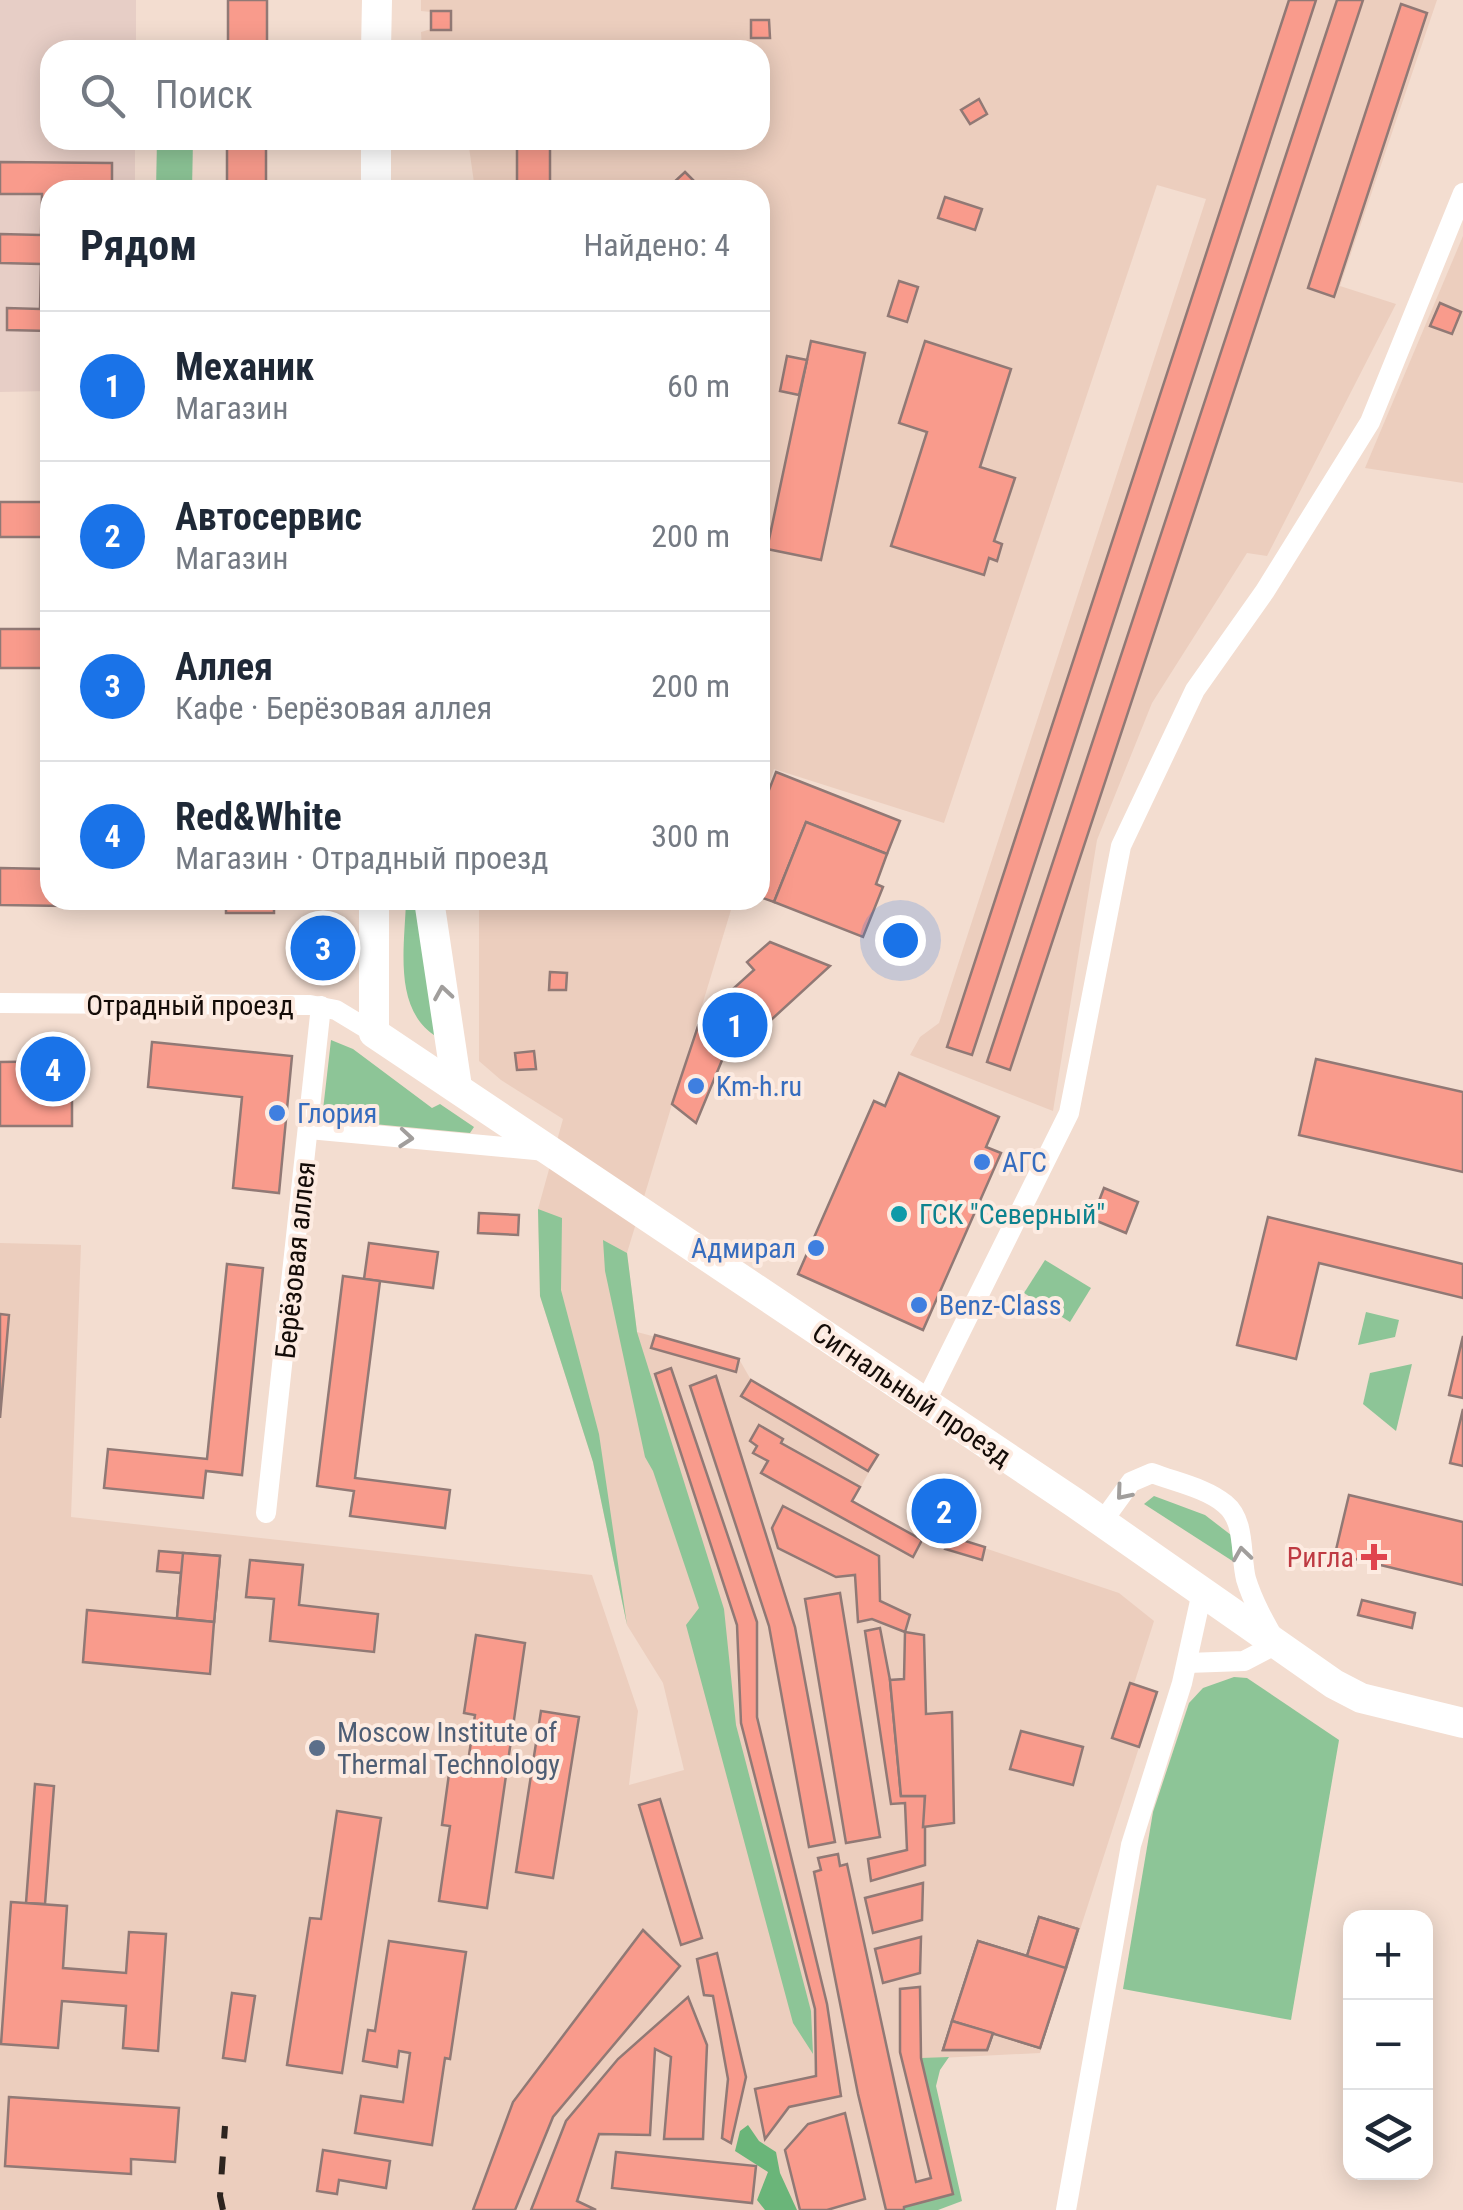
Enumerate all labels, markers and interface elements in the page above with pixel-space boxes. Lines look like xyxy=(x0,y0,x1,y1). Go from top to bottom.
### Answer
search box xyxy=(40,40,770,150)
icon: search xyxy=(75,68,130,123)
text: Поиск xyxy=(155,73,253,117)
text: Рядом xyxy=(80,221,197,270)
text: Найдено: 4 xyxy=(583,226,730,264)
text: Механик xyxy=(175,345,314,389)
text: 1 xyxy=(104,367,121,405)
text: 60 m xyxy=(667,367,730,405)
text: Магазин xyxy=(175,389,289,427)
text: Автосервис xyxy=(175,495,362,539)
text: 2 xyxy=(104,517,121,555)
text: 200 m xyxy=(651,517,730,555)
text: Магазин xyxy=(175,539,289,577)
text: Аллея xyxy=(175,645,273,689)
text: 3 xyxy=(104,667,121,705)
text: 200 m xyxy=(651,667,730,705)
text: Кафе · Берёзовая аллея xyxy=(175,689,492,727)
text: Red&White xyxy=(175,795,342,839)
text: 4 xyxy=(104,817,121,855)
text: 300 m xyxy=(651,817,730,855)
text: Магазин · Отрадный проезд xyxy=(175,839,548,877)
pin: 3 xyxy=(290,910,356,986)
your location xyxy=(875,915,926,966)
one-way arrow xyxy=(433,985,454,1002)
pin: 1 xyxy=(702,988,768,1062)
street label: Отрадный проезд xyxy=(86,989,294,1022)
pin: 4 xyxy=(20,1032,86,1106)
place label: Km-h.ru xyxy=(716,1070,802,1103)
marker: Km-h.ru xyxy=(685,1075,707,1097)
place label: Глория xyxy=(297,1097,377,1130)
marker: Глория xyxy=(266,1102,288,1124)
one-way arrow xyxy=(399,1126,415,1148)
place label: АГС xyxy=(1002,1146,1047,1179)
marker: АГС xyxy=(971,1151,993,1173)
street label: Берёзовая аллея xyxy=(269,1160,322,1360)
place label: ГСК "Северный" xyxy=(919,1198,1105,1231)
marker: ГСК "Северный" xyxy=(888,1203,910,1225)
place label: Адмирал xyxy=(691,1232,796,1265)
marker: Адмирал xyxy=(805,1237,827,1259)
place label: Benz-Class xyxy=(939,1289,1061,1322)
marker: Benz-Class xyxy=(908,1294,930,1316)
street label: Сигнальный проезд xyxy=(806,1316,1017,1473)
pin: 2 xyxy=(912,1474,976,1548)
one-way arrow xyxy=(1117,1481,1135,1500)
place label: Ригла xyxy=(1287,1541,1354,1574)
one-way arrow xyxy=(1233,1545,1254,1562)
marker: Ригла xyxy=(1363,1546,1385,1568)
place label: Moscow Institute of Thermal Technology xyxy=(337,1716,560,1781)
marker: Moscow Institute of Thermal Technology xyxy=(306,1737,328,1759)
map controls xyxy=(1343,1910,1433,2180)
button: + xyxy=(1343,1910,1433,2000)
button: − xyxy=(1343,2000,1433,2090)
button: layers xyxy=(1343,2090,1433,2180)

